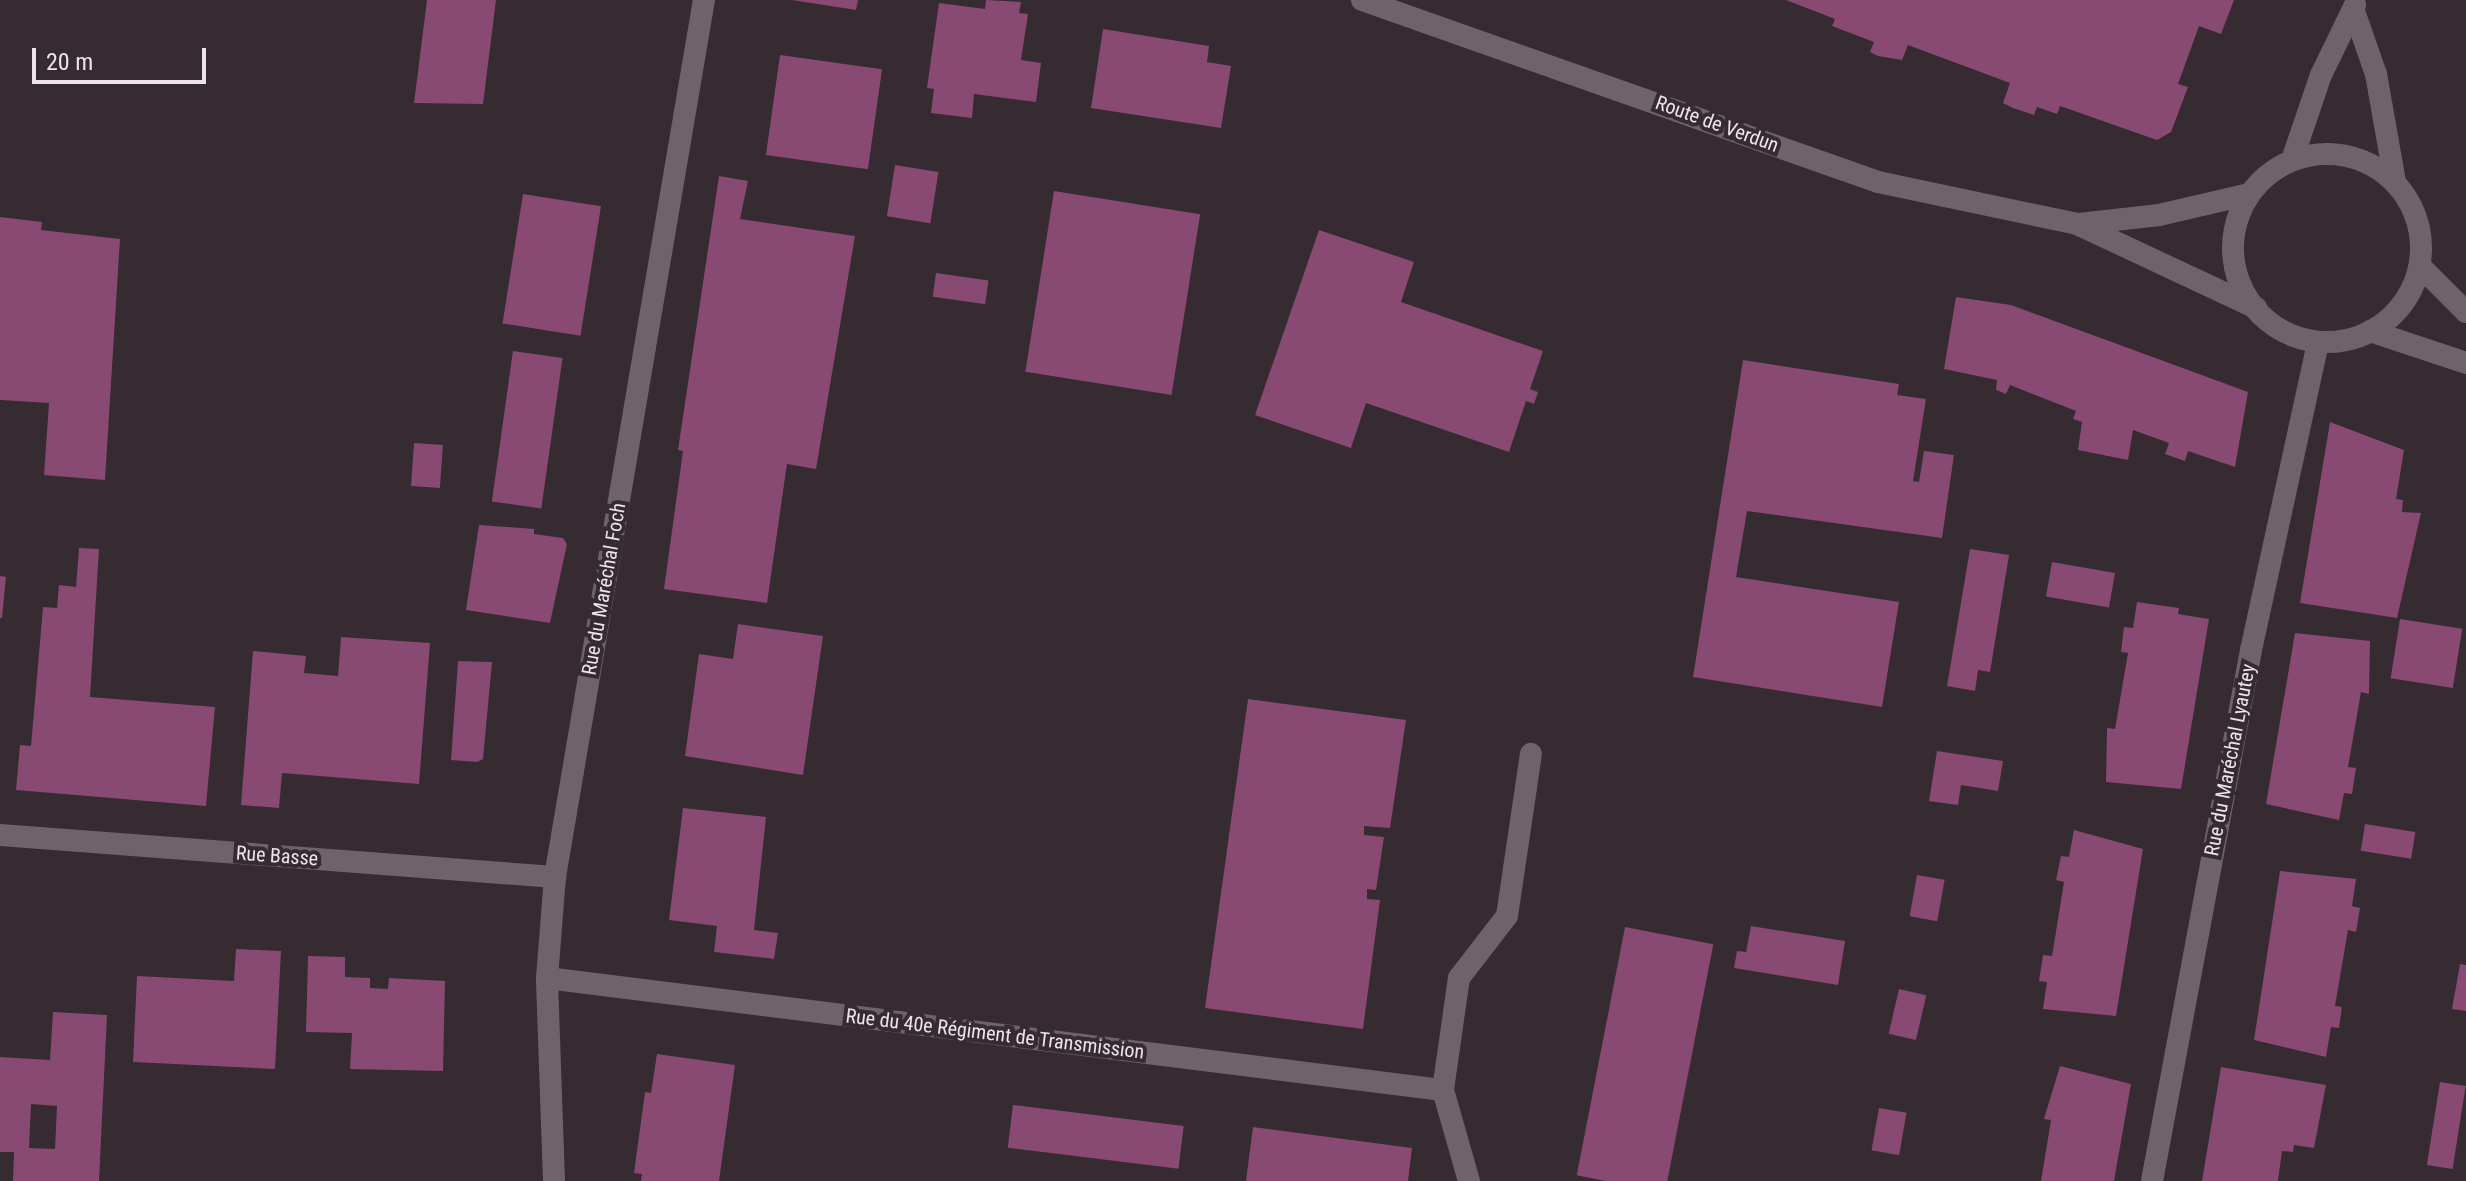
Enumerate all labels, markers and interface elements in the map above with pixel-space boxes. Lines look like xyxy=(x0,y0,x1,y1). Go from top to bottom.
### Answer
scale bar xyxy=(36,32,210,82)
text: 20 m xyxy=(46,48,93,76)
street label: Route de Verdun xyxy=(1652,91,1782,157)
street label: Rue du Maréchal Foch xyxy=(577,501,631,677)
street label: Rue du Maréchal Lyautey xyxy=(2200,662,2260,858)
street label: Rue Basse xyxy=(235,841,319,871)
street label: Rue du 40e Régiment de Transmission xyxy=(844,1004,1146,1064)

